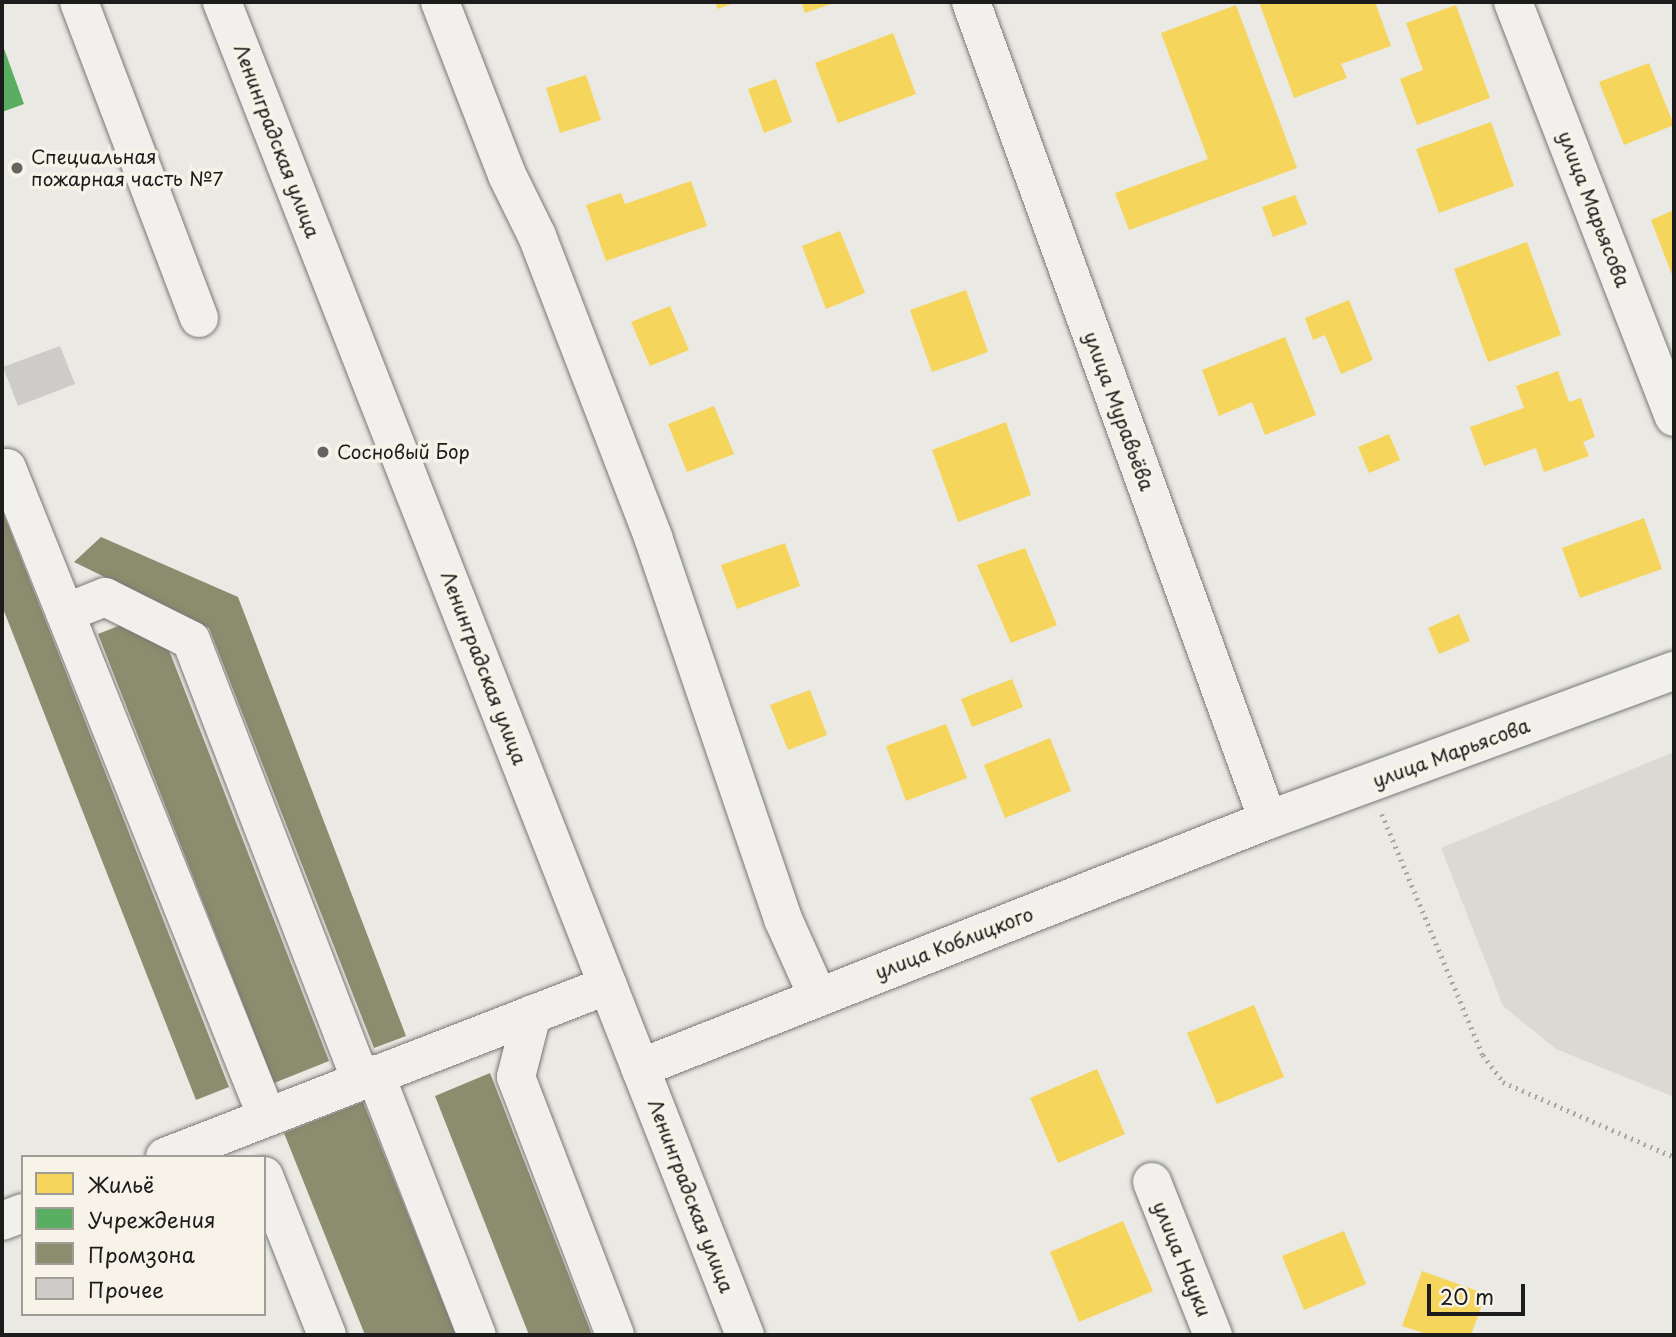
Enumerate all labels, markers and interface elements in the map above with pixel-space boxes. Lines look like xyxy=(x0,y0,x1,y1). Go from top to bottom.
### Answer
street label: Ленинградская улица xyxy=(229,40,325,242)
street label: улица Марьясова xyxy=(1553,127,1635,291)
place label: Специальная пожарная часть №7 xyxy=(31,146,223,190)
marker: Специальная пожарная часть №7 xyxy=(9,160,25,176)
street label: улица Муравьёва xyxy=(1079,328,1159,494)
place label: Сосновый Бор xyxy=(337,441,470,463)
marker: Сосновый Бор xyxy=(315,444,331,460)
street label: Ленинградская улица xyxy=(436,567,532,769)
street label: улица Марьясова xyxy=(1369,714,1533,792)
street label: улица Коблицкого xyxy=(871,902,1037,984)
street label: Ленинградская улица xyxy=(643,1095,739,1297)
legend xyxy=(21,1155,266,1316)
text: Жильё xyxy=(88,1168,154,1200)
street label: улица Науки xyxy=(1148,1198,1216,1320)
text: Учреждения xyxy=(88,1203,216,1235)
text: Промзона xyxy=(88,1238,195,1270)
scale bar xyxy=(1431,1270,1529,1314)
text: Прочее xyxy=(88,1273,164,1305)
text: 20 m xyxy=(1440,1280,1494,1312)

